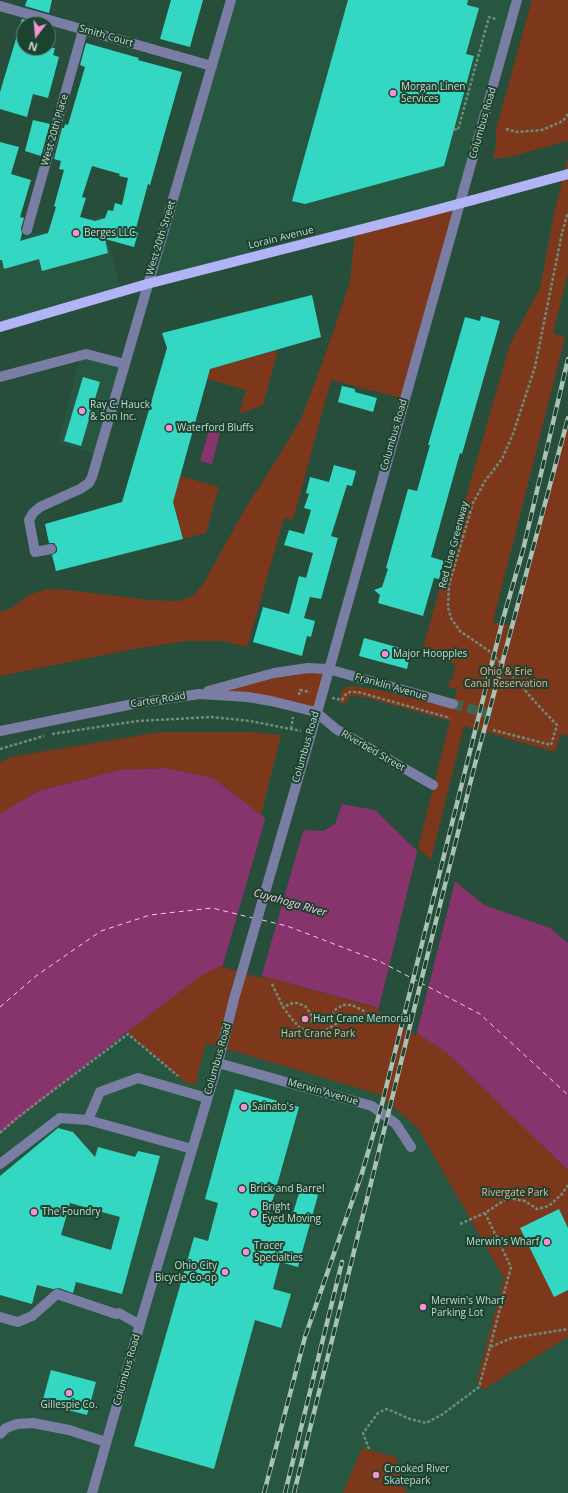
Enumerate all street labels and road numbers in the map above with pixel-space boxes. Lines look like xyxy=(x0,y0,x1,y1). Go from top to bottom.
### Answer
street label: Smith Court xyxy=(78,23,134,49)
street label: Columbus Road xyxy=(467,86,499,160)
street label: West 20th Place xyxy=(39,93,71,167)
street label: West 20th Street xyxy=(144,199,178,277)
street label: Lorain Avenue xyxy=(247,224,315,252)
street label: Columbus Road xyxy=(378,398,410,472)
street label: Red Line Greenway xyxy=(437,500,471,590)
street label: Franklin Avenue xyxy=(353,671,429,703)
street label: Carter Road xyxy=(130,690,186,710)
street label: Columbus Road xyxy=(290,710,322,784)
street label: Riverbed Street xyxy=(339,728,407,774)
street label: Columbus Road xyxy=(202,1022,234,1096)
street label: Merwin Avenue xyxy=(286,1076,360,1108)
street label: Columbus Road xyxy=(111,1333,143,1407)

